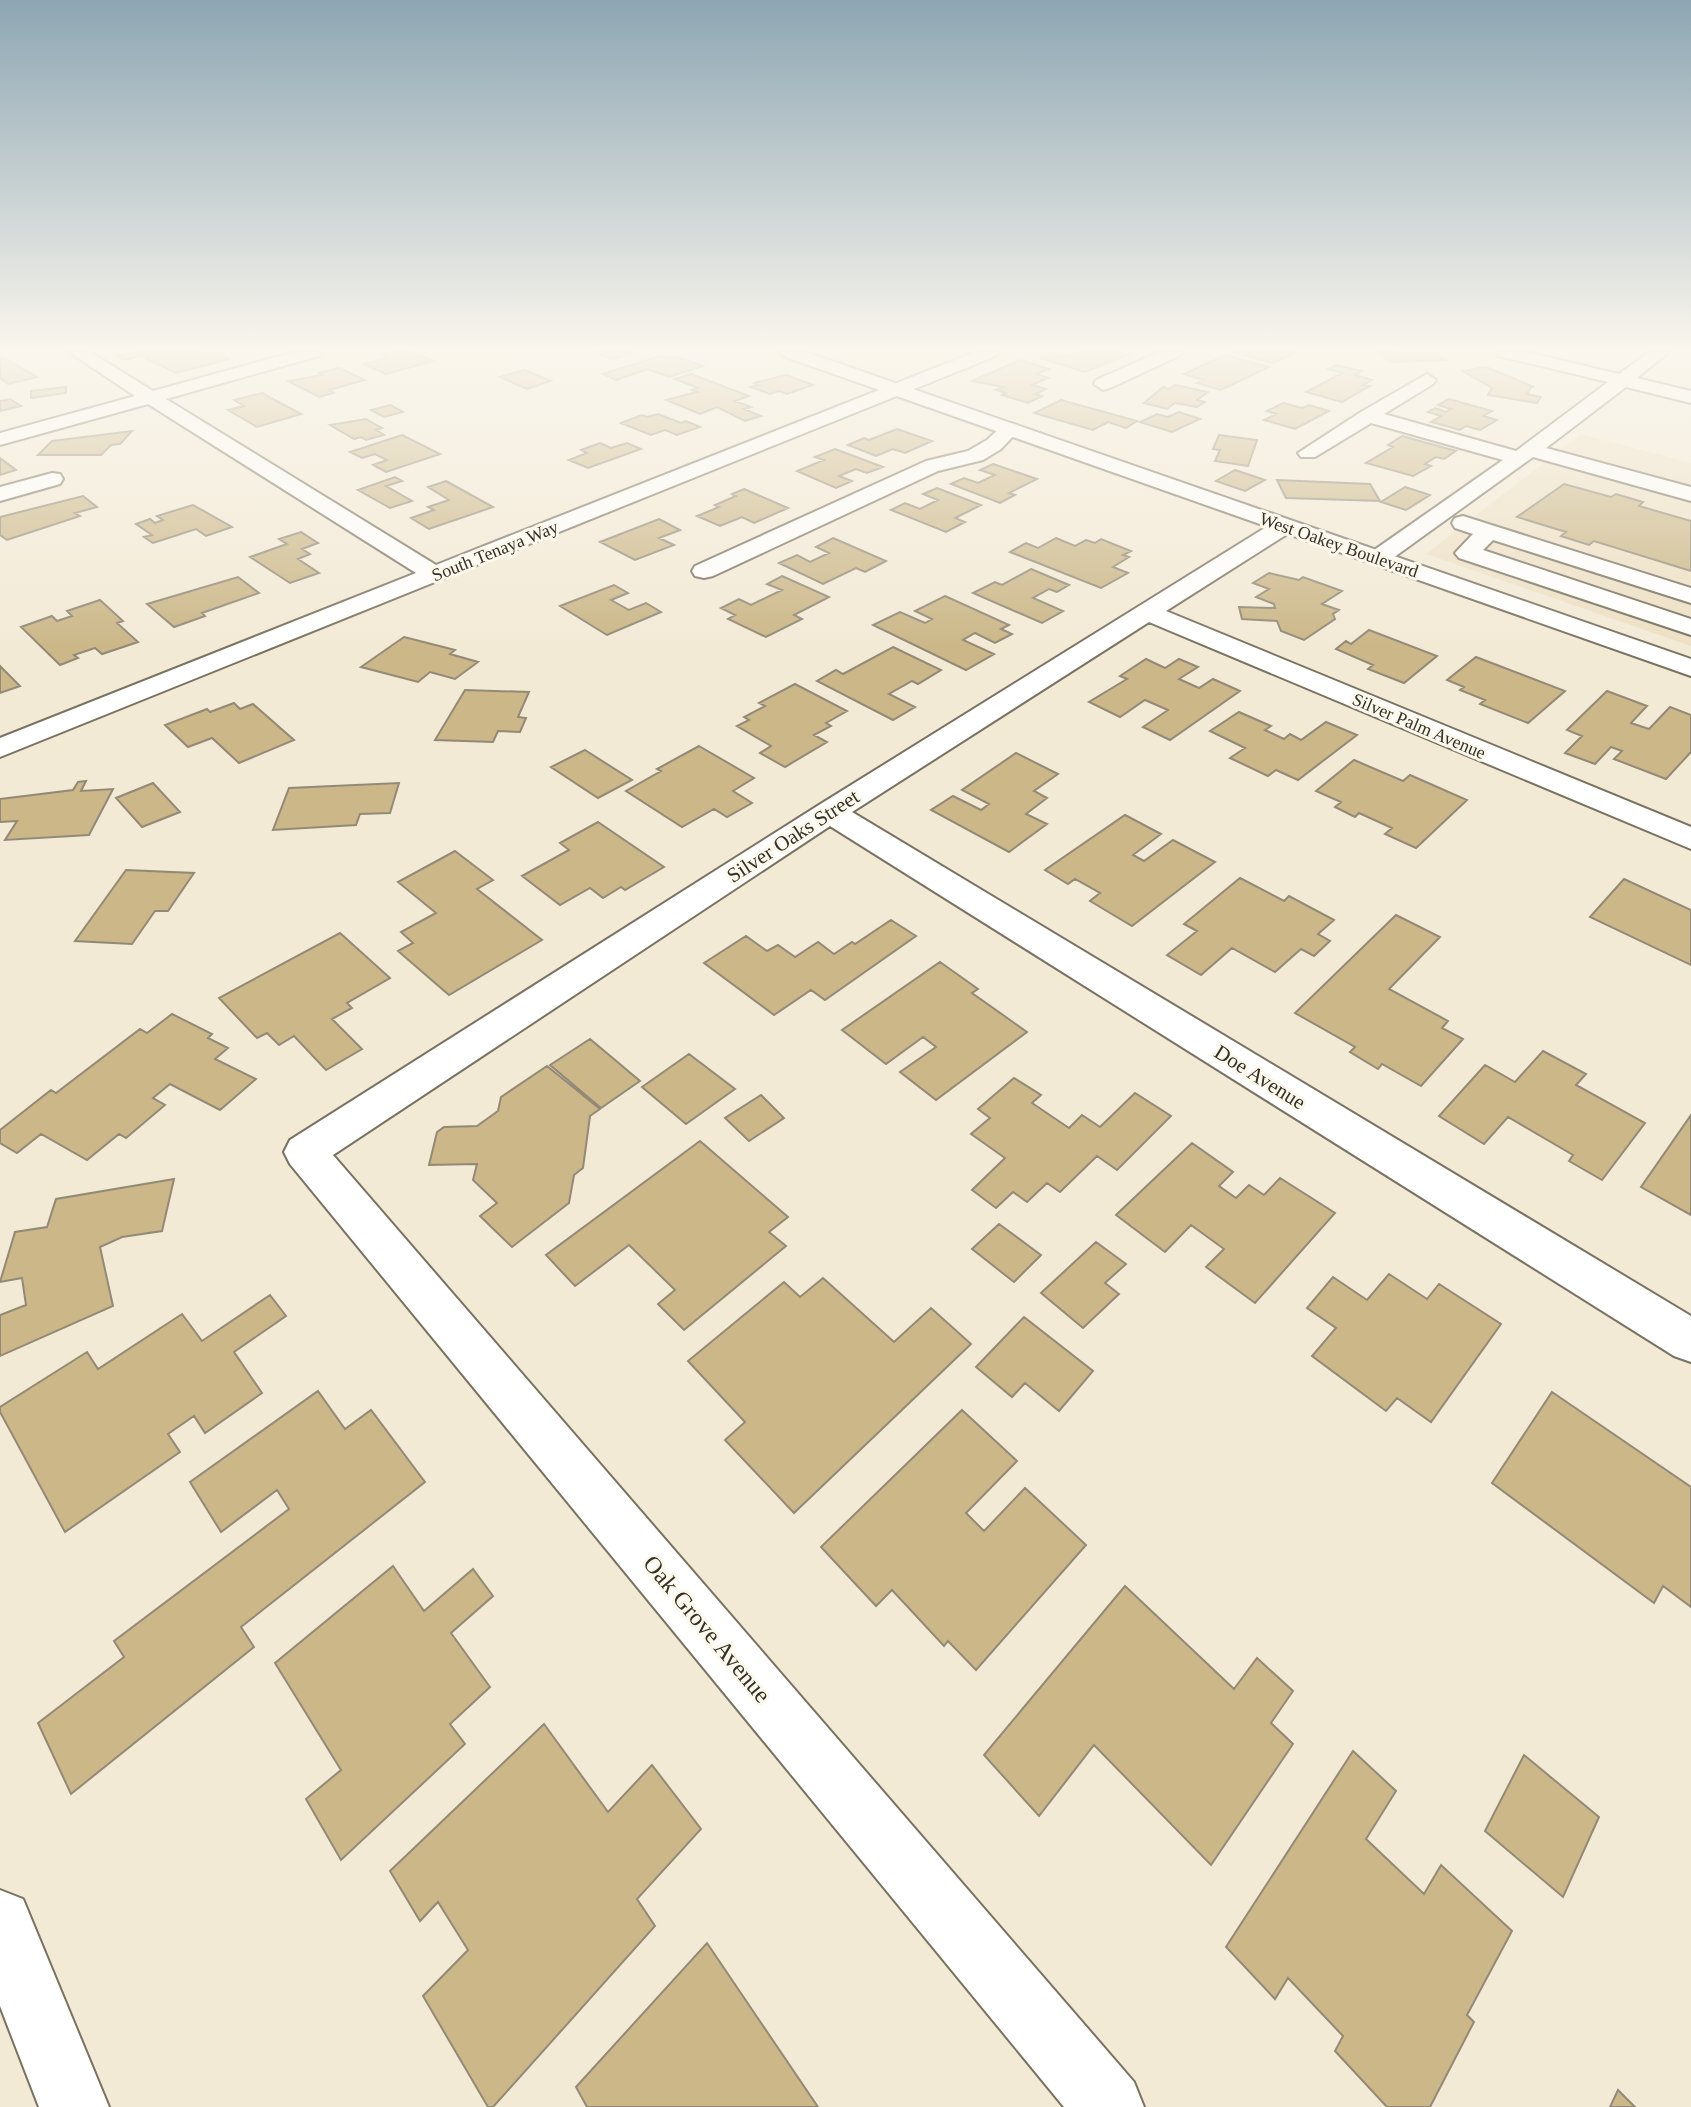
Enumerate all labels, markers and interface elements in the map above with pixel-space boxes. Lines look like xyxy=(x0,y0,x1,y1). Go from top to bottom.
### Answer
street label: West Oakey Boulevard xyxy=(1257,508,1421,582)
street label: South Tenaya Way xyxy=(429,517,561,585)
street label: Silver Palm Avenue xyxy=(1349,689,1489,763)
street label: Silver Oaks Street xyxy=(722,784,864,888)
street label: Doe Avenue xyxy=(1210,1040,1310,1114)
street label: Oak Grove Avenue xyxy=(638,1550,776,1708)

